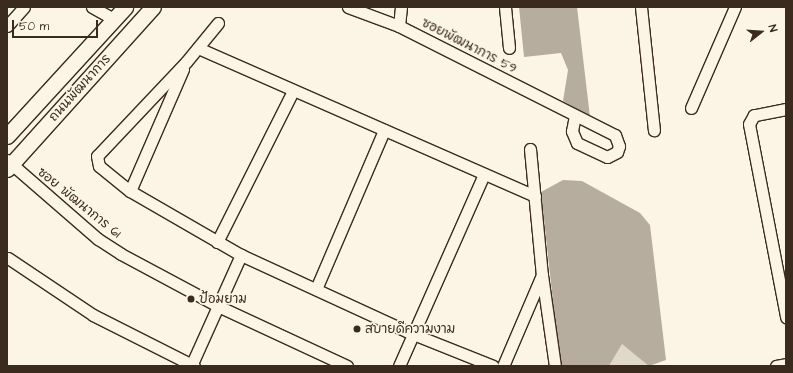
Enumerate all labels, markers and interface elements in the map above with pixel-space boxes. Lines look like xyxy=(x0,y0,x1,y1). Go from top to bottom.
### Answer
scale bar xyxy=(14,12,100,38)
north arrow xyxy=(741,12,781,52)
street label: ซอยพัฒนาการ 59 xyxy=(419,15,519,77)
text: 50 m xyxy=(19,18,49,35)
text: N xyxy=(765,23,781,34)
street label: ถนนพัฒนาการ xyxy=(46,51,114,125)
street label: ซอย พัฒนาการ 61 xyxy=(34,164,124,242)
place label: ป้อมยาม xyxy=(199,291,247,307)
marker: ป้อมยาม xyxy=(186,294,196,304)
place label: สบายดีความงาม xyxy=(365,321,455,337)
marker: สบายดีความงาม xyxy=(352,324,362,334)

